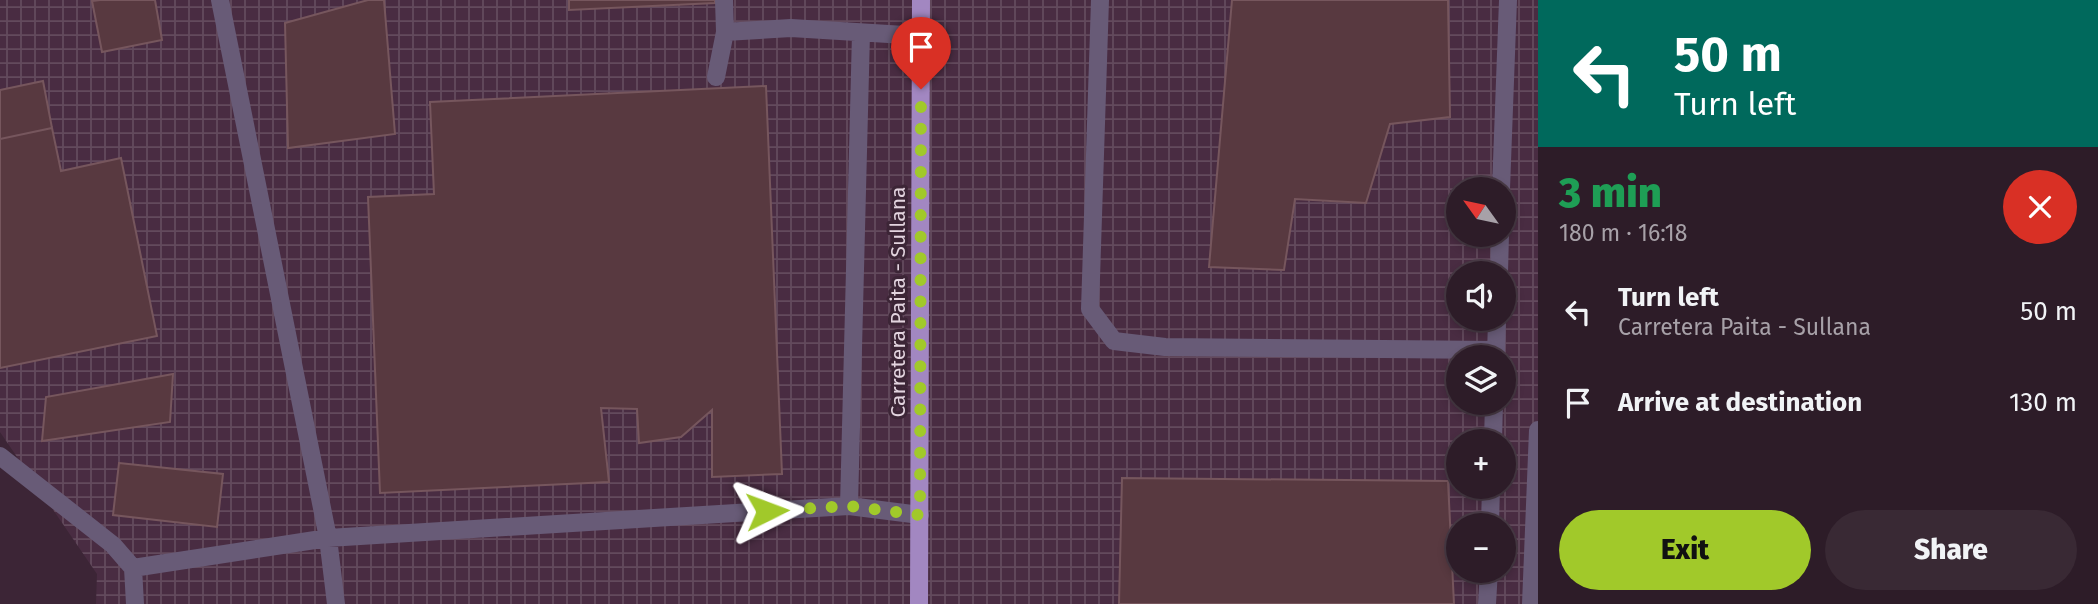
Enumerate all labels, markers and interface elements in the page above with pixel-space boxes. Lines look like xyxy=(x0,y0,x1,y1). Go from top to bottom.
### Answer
pin xyxy=(891,17,951,89)
text: 50 m xyxy=(1674,25,1782,84)
icon: arrive xyxy=(902,28,940,66)
icon: left xyxy=(1559,28,1650,119)
text: Turn left xyxy=(1674,85,1796,123)
text: 3 min xyxy=(1559,168,1662,218)
button: close xyxy=(2003,170,2077,244)
north arrow xyxy=(1446,177,1516,247)
map controls xyxy=(1446,177,1516,583)
street label: Carretera Paita - Sullana xyxy=(885,187,911,417)
text: 180 m · 16:18 xyxy=(1559,219,1687,247)
button: sound xyxy=(1446,261,1516,331)
text: Turn left xyxy=(1618,282,1719,313)
icon: left xyxy=(1559,293,1597,331)
text: 50 m xyxy=(2020,296,2077,327)
text: Carretera Paita - Sullana xyxy=(1618,313,1871,341)
button: layers xyxy=(1446,345,1516,415)
icon: arrive xyxy=(1559,384,1597,422)
text: Arrive at destination xyxy=(1618,387,1862,418)
text: 130 m xyxy=(2009,387,2077,418)
button: + xyxy=(1446,429,1516,499)
position arrow xyxy=(730,474,804,548)
button: Exit xyxy=(1559,510,1811,590)
button: Share xyxy=(1825,510,2077,590)
button: − xyxy=(1446,513,1516,583)

